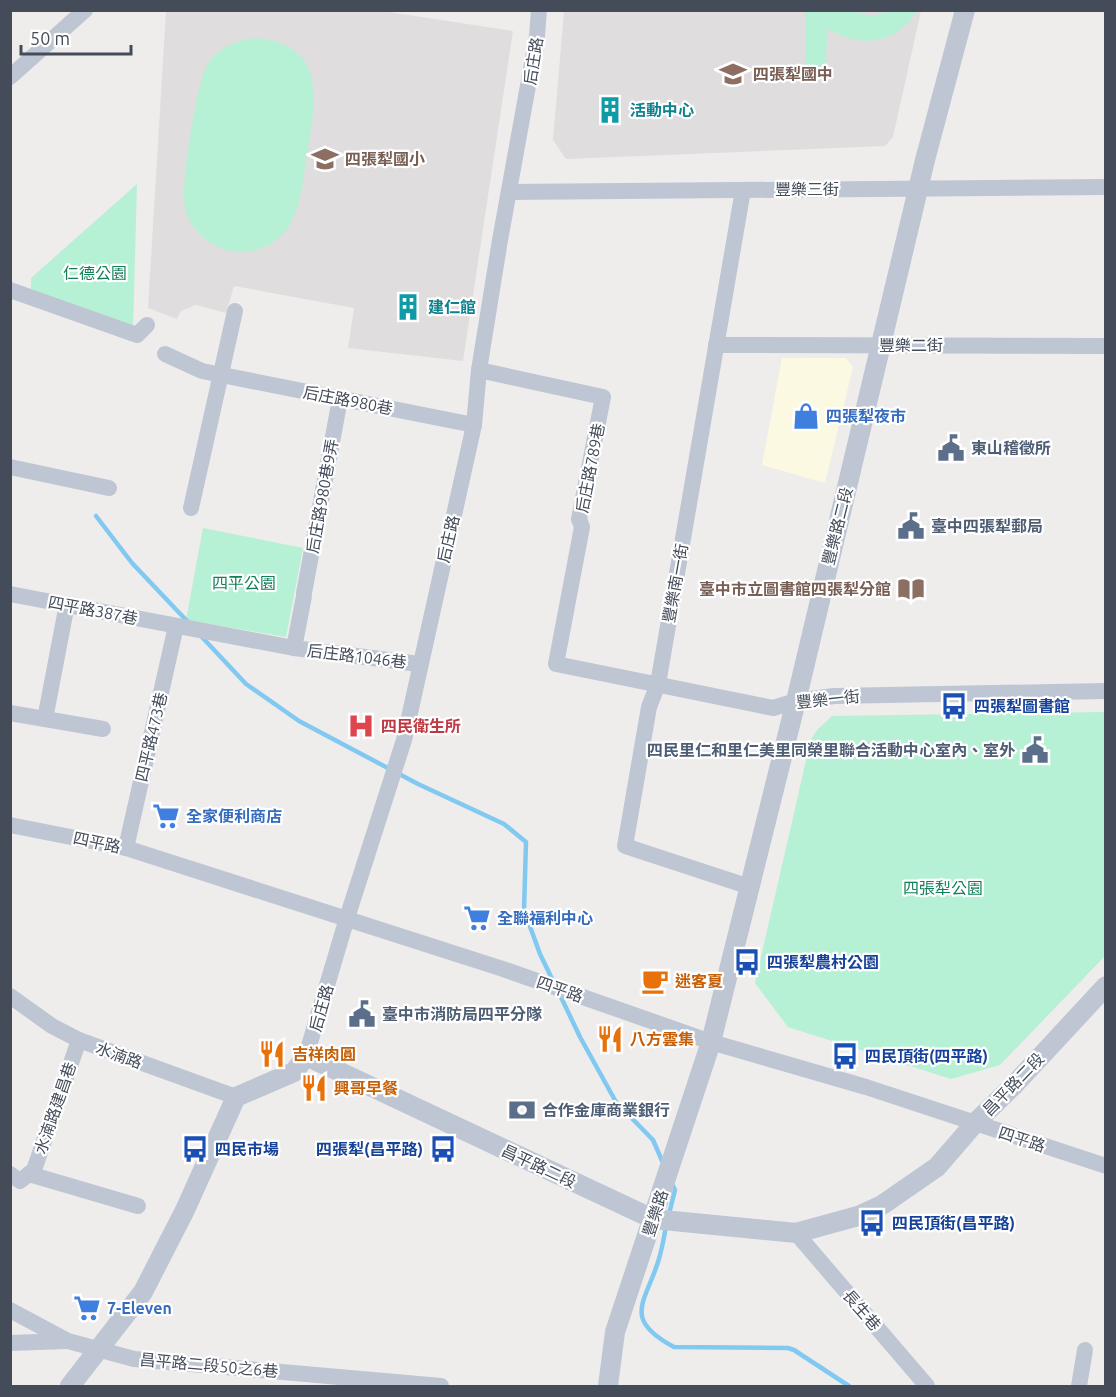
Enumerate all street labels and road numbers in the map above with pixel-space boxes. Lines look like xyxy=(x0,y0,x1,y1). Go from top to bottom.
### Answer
street label: 后庄路 xyxy=(520,36,546,86)
street label: 豐樂三街 xyxy=(775,180,839,198)
street label: 豐樂二街 xyxy=(879,336,943,354)
street label: 后庄路980巷 xyxy=(302,382,394,418)
street label: 后庄路789巷 xyxy=(572,422,608,514)
street label: 后庄路980巷9弄 xyxy=(303,437,341,555)
street label: 豐樂路二段 xyxy=(819,485,855,567)
street label: 后庄路 xyxy=(434,514,462,564)
street label: 豐樂南一街 xyxy=(659,542,691,624)
street label: 四平路387巷 xyxy=(47,592,139,628)
street label: 后庄路1046巷 xyxy=(306,641,408,671)
street label: 豐樂一街 xyxy=(795,687,861,711)
street label: 四平路473巷 xyxy=(132,691,170,783)
street label: 四平路 xyxy=(72,828,122,856)
street label: 四平路 xyxy=(534,973,586,1005)
street label: 后庄路 xyxy=(306,982,336,1034)
street label: 水湳路 xyxy=(93,1038,145,1072)
street label: 昌平路二段 xyxy=(979,1049,1047,1119)
street label: 水湳路建昌巷 xyxy=(31,1060,79,1156)
street label: 四平路 xyxy=(996,1123,1048,1155)
street label: 昌平路二段 xyxy=(499,1141,579,1191)
street label: 豐樂路 xyxy=(639,1187,671,1239)
street label: 長生巷 xyxy=(839,1286,885,1334)
street label: 昌平路二段50之6巷 xyxy=(139,1350,279,1380)

